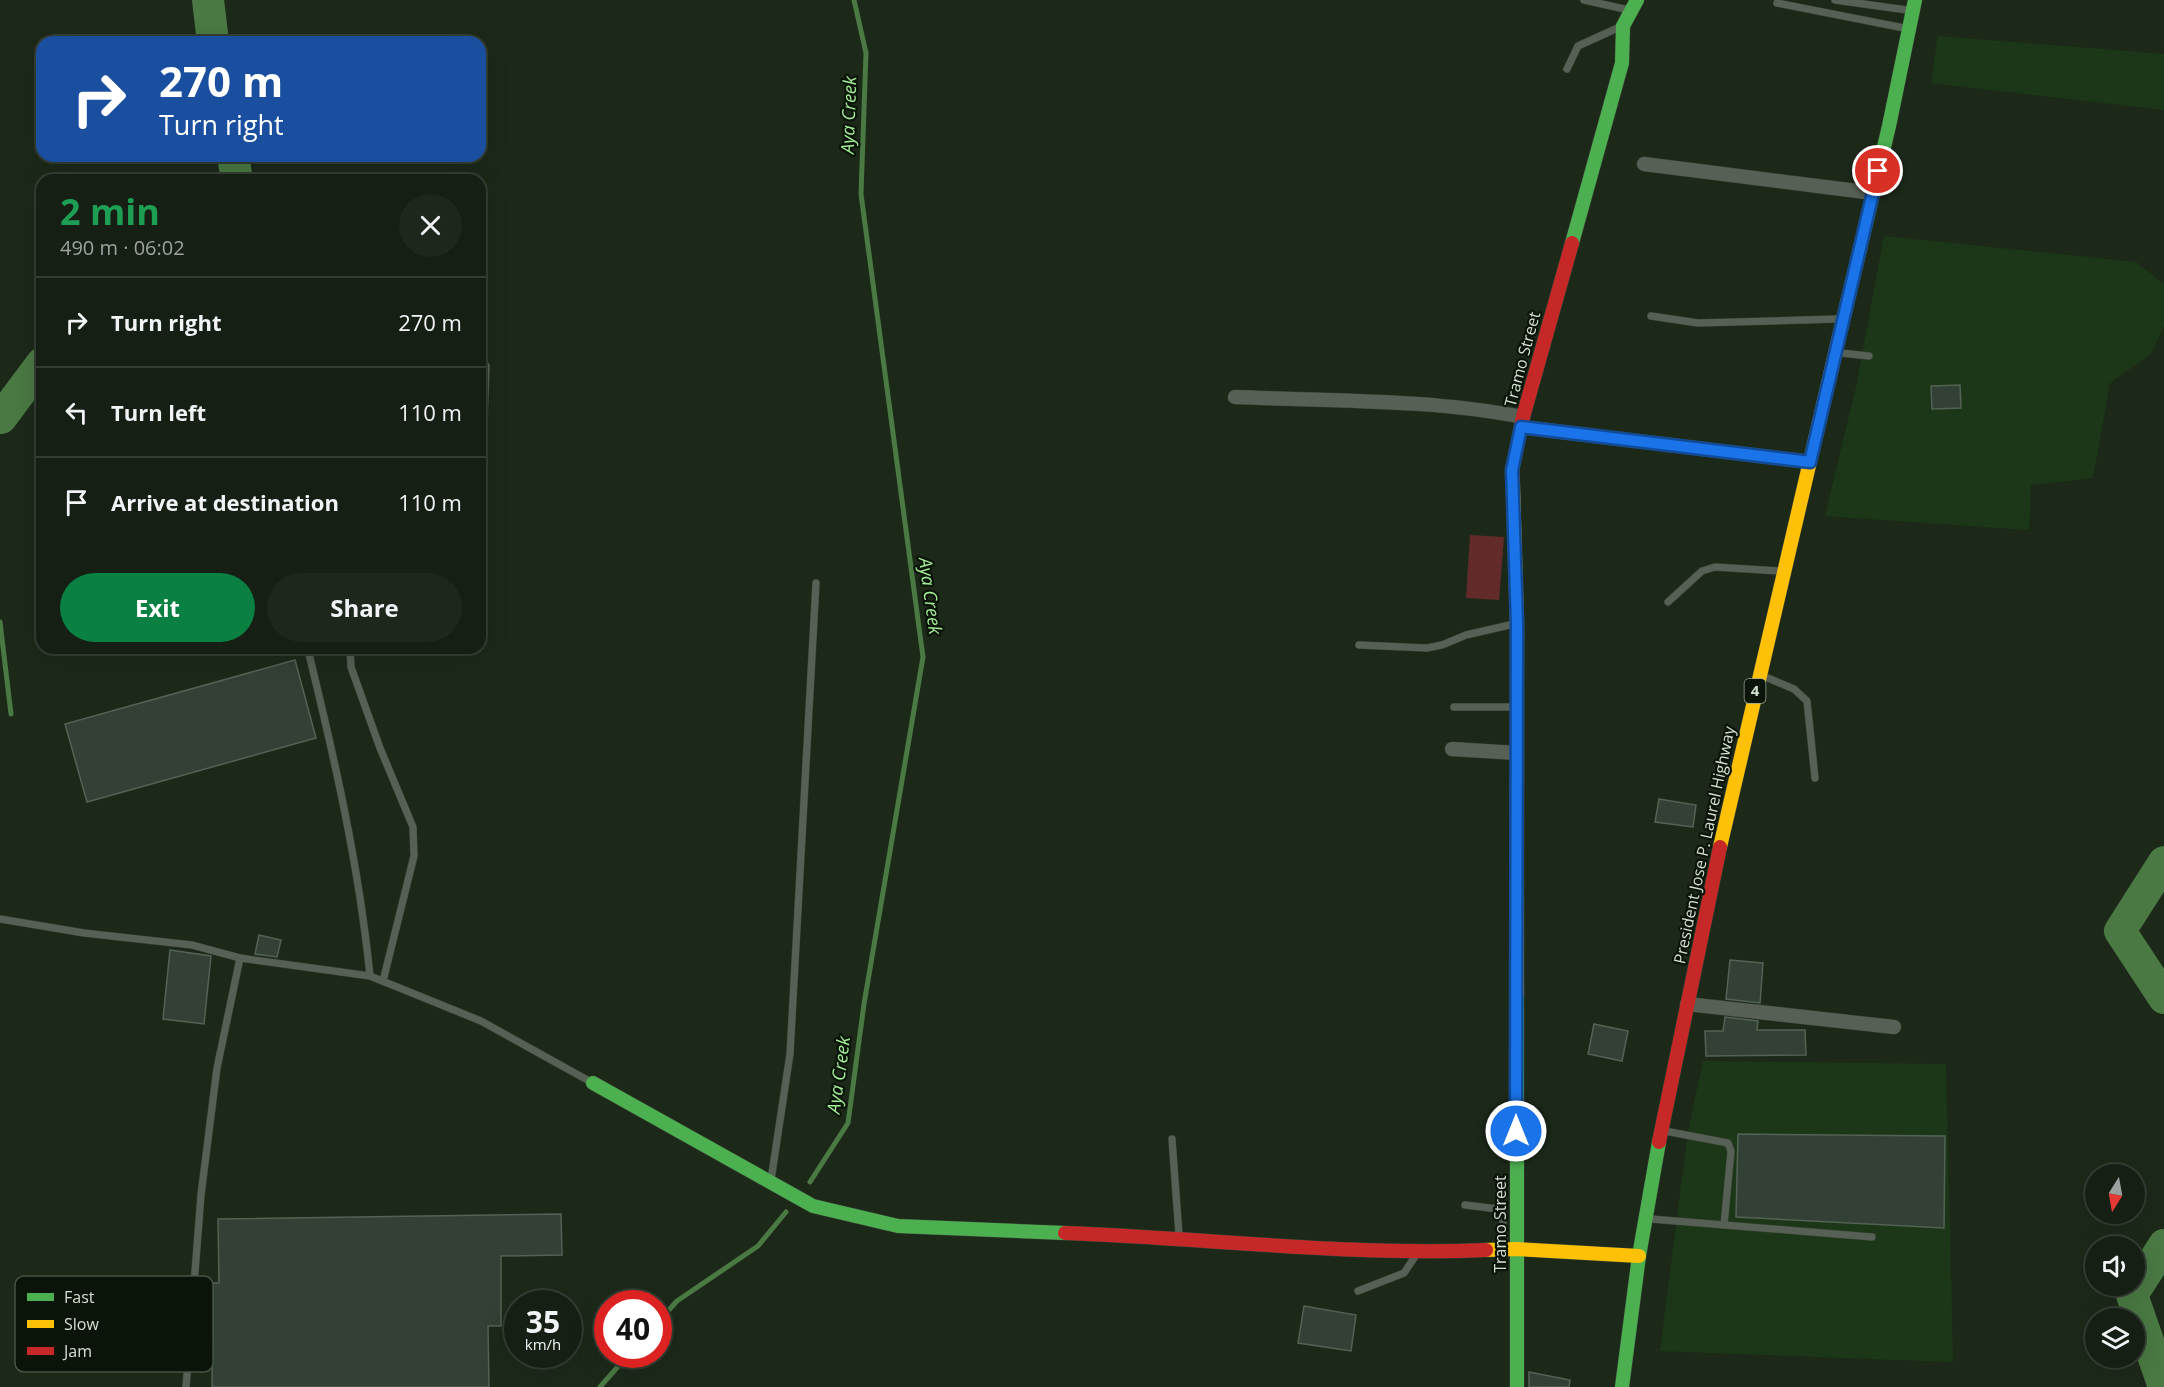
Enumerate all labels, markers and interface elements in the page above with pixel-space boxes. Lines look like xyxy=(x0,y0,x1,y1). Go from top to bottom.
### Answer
text: 270 m xyxy=(159,52,283,109)
icon: right xyxy=(60,60,138,138)
water label: Aya Creek xyxy=(835,75,861,156)
text: Turn right xyxy=(159,106,284,143)
pin xyxy=(1852,145,1903,196)
icon: arrive xyxy=(1861,154,1894,187)
text: 2 min xyxy=(60,187,160,236)
button: close xyxy=(399,194,462,257)
text: 490 m · 06:02 xyxy=(60,234,185,261)
icon: right xyxy=(60,306,93,339)
text: Turn right xyxy=(111,307,222,337)
text: 270 m xyxy=(398,307,462,337)
street label: Tramo Street xyxy=(1499,309,1545,409)
icon: left xyxy=(60,396,93,429)
text: Turn left xyxy=(111,397,206,427)
text: 110 m xyxy=(398,397,462,427)
icon: arrive xyxy=(60,486,93,519)
text: Arrive at destination xyxy=(111,487,339,517)
text: 110 m xyxy=(398,487,462,517)
water label: Aya Creek xyxy=(913,554,948,637)
button: Exit xyxy=(60,573,255,642)
button: Share xyxy=(267,573,462,642)
road number: 4 xyxy=(1744,679,1766,703)
street label: President Jose P. Laurel Highway xyxy=(1668,723,1740,966)
water label: Aya Creek xyxy=(820,1034,855,1117)
position arrow xyxy=(1484,1099,1548,1163)
north arrow xyxy=(2085,1164,2145,1224)
map controls xyxy=(2085,1164,2145,1368)
street label: Tramo Street xyxy=(1489,1175,1511,1273)
button: sound xyxy=(2085,1236,2145,1296)
legend xyxy=(15,1276,213,1372)
text: Fast xyxy=(64,1286,95,1308)
speed limit sign: 40 xyxy=(594,1290,672,1368)
text: 35 xyxy=(526,1301,560,1342)
button: layers xyxy=(2085,1308,2145,1368)
text: Slow xyxy=(64,1313,99,1335)
text: km/h xyxy=(525,1334,561,1354)
text: Jam xyxy=(62,1340,92,1362)

